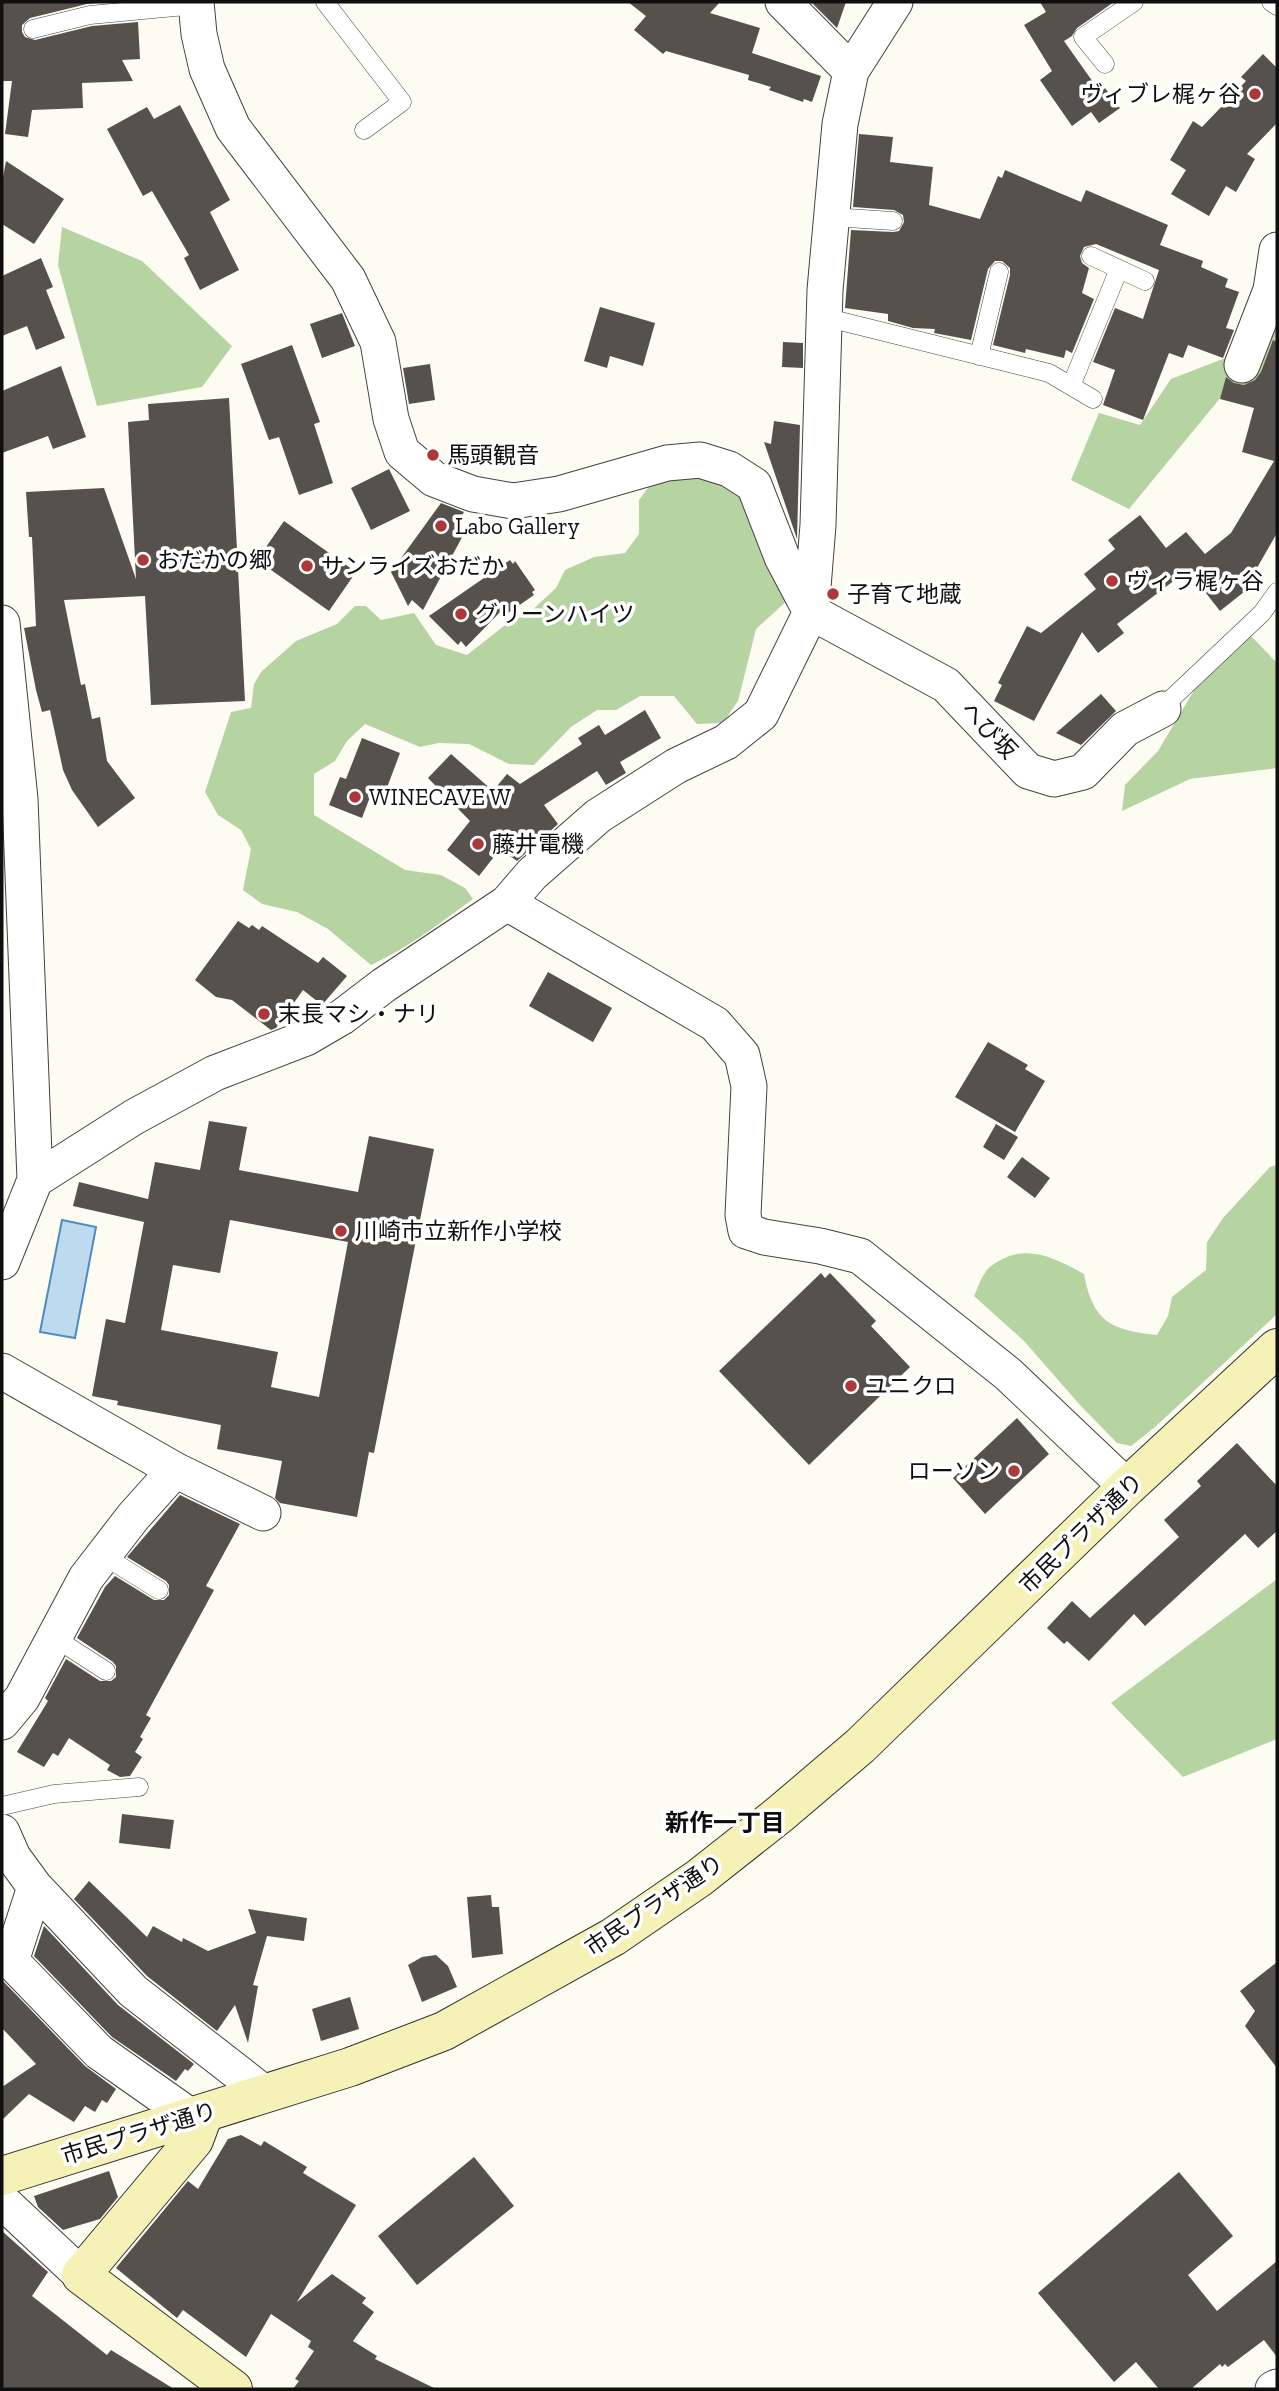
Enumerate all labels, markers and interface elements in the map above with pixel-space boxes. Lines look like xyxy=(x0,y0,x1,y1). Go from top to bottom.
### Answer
place label: ヴィブレ梶ヶ谷 xyxy=(1080,80,1241,108)
marker: ヴィブレ梶ヶ谷 xyxy=(1247,86,1263,102)
place label: 馬頭観音 xyxy=(447,441,539,469)
marker: 馬頭観音 xyxy=(425,447,441,463)
place label: Labo Gallery xyxy=(455,512,580,540)
marker: Labo Gallery xyxy=(433,518,449,534)
place label: おだかの郷 xyxy=(157,546,272,574)
marker: おだかの郷 xyxy=(135,552,151,568)
place label: サンライズおだか xyxy=(321,552,504,580)
marker: サンライズおだか xyxy=(299,558,315,574)
place label: ヴィラ梶ヶ谷 xyxy=(1126,567,1264,595)
marker: ヴィラ梶ヶ谷 xyxy=(1104,573,1120,589)
place label: 子育て地蔵 xyxy=(847,580,962,608)
marker: 子育て地蔵 xyxy=(825,586,841,602)
place label: グリーンハイツ xyxy=(475,600,634,628)
marker: グリーンハイツ xyxy=(453,606,469,622)
street label: へび坂 xyxy=(955,695,1023,765)
place label: WINECAVE W xyxy=(369,783,511,811)
marker: WINECAVE W xyxy=(347,789,363,805)
place label: 藤井電機 xyxy=(492,830,584,858)
marker: 藤井電機 xyxy=(470,836,486,852)
place label: 末長マシ・ナリ xyxy=(278,1000,439,1028)
marker: 末長マシ・ナリ xyxy=(256,1006,272,1022)
place label: 川崎市立新作小学校 xyxy=(355,1217,562,1245)
marker: 川崎市立新作小学校 xyxy=(333,1223,349,1239)
place label: ユニクロ xyxy=(865,1372,957,1400)
marker: ユニクロ xyxy=(843,1378,859,1394)
place label: ローソン xyxy=(908,1457,1000,1485)
marker: ローソン xyxy=(1006,1463,1022,1479)
street label: 市民プラザ通り xyxy=(1013,1467,1149,1599)
district label: 新作一丁目 xyxy=(665,1808,785,1837)
street label: 市民プラザ通り xyxy=(579,1848,729,1962)
street label: 市民プラザ通り xyxy=(58,2096,220,2170)

